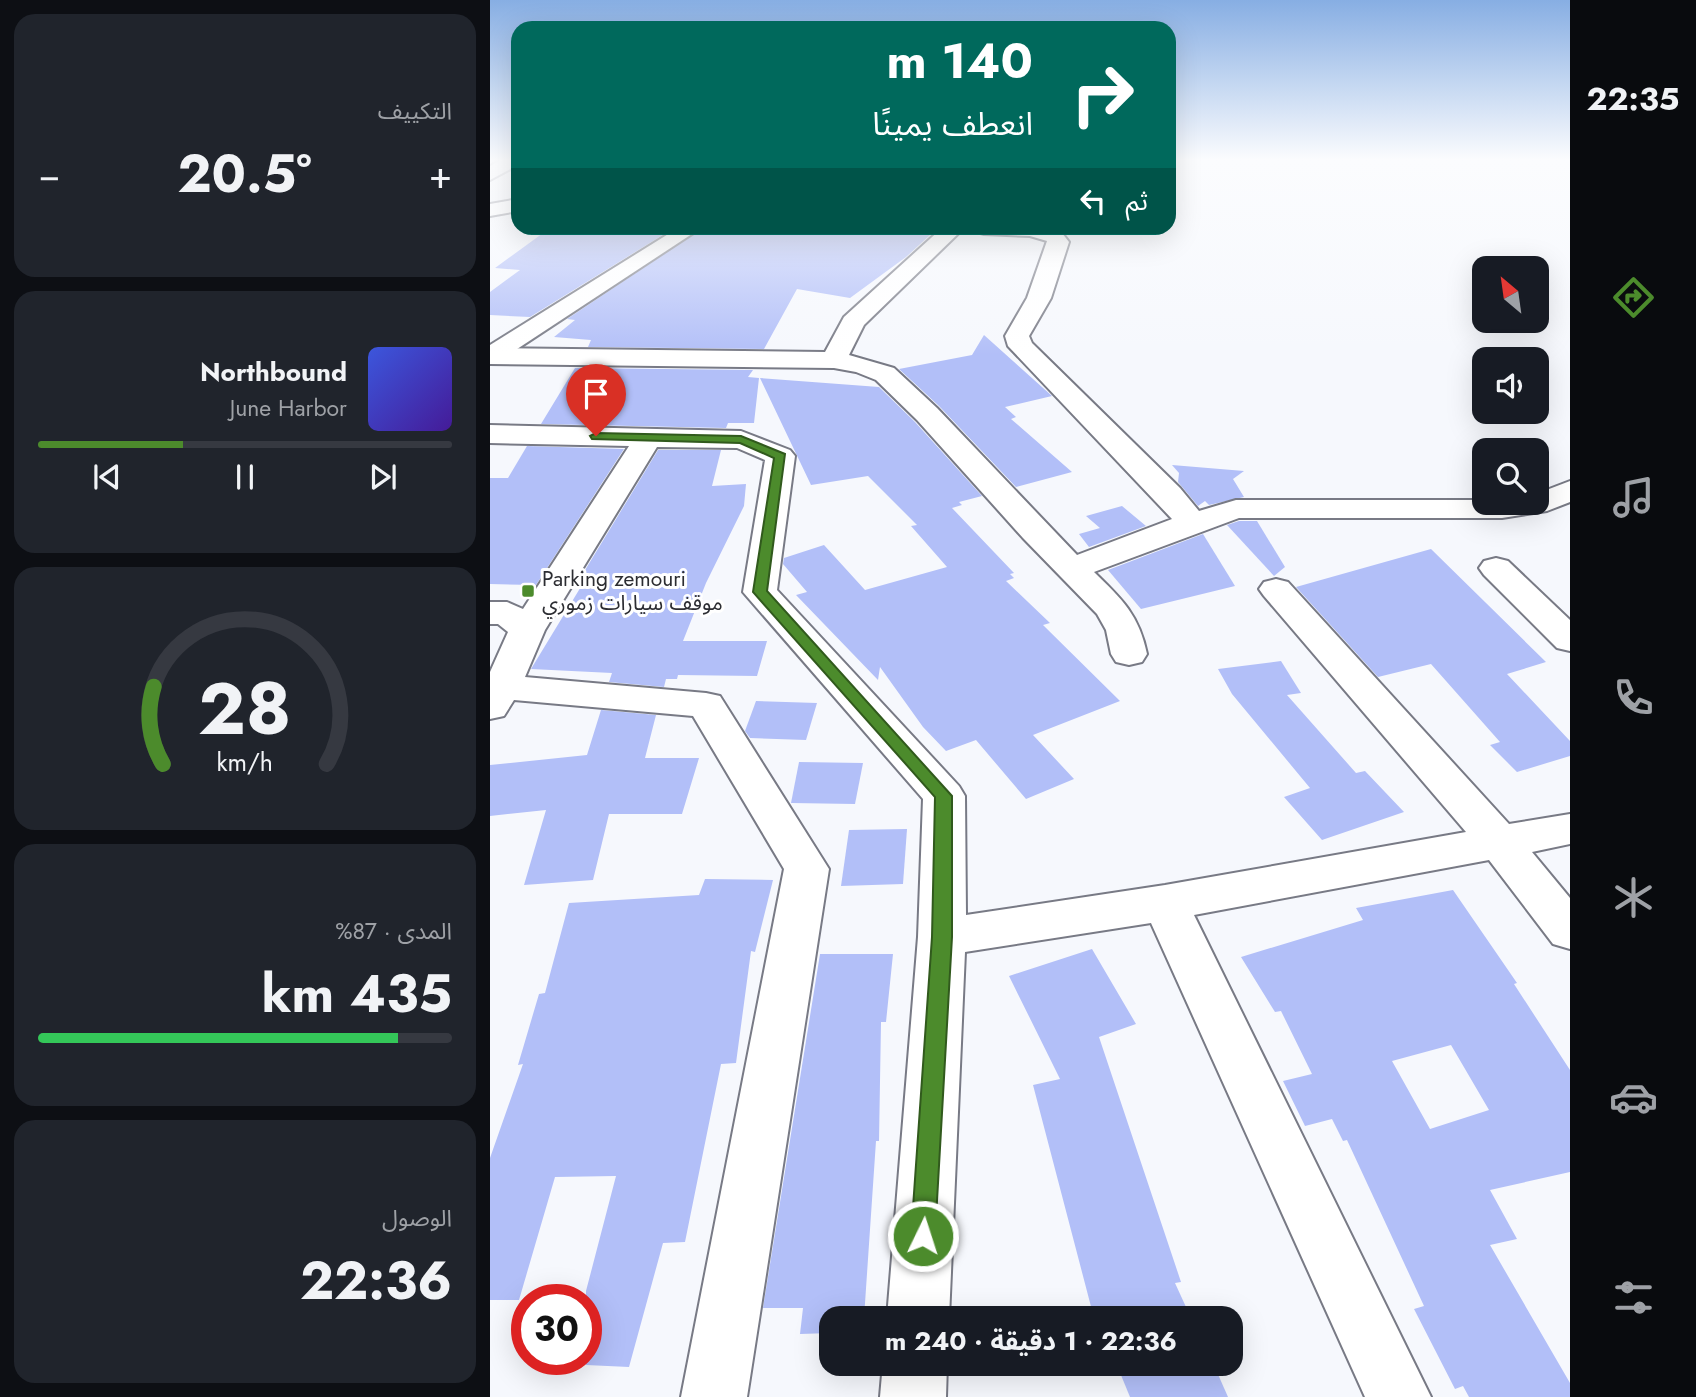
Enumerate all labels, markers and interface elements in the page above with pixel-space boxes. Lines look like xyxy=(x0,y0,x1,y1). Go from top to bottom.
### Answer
text: 140 m xyxy=(887,26,1033,96)
icon: right xyxy=(1057,49,1148,140)
text: 22:35 xyxy=(1587,76,1679,122)
text: التكييف xyxy=(378,94,452,128)
text: انعطف يمينًا xyxy=(872,101,1033,147)
text: 20.5° xyxy=(177,136,312,212)
text: − xyxy=(38,147,60,202)
text: + xyxy=(429,147,452,202)
icon: left xyxy=(1074,182,1112,220)
text: ثم xyxy=(1126,182,1148,220)
north arrow xyxy=(1472,256,1549,332)
map controls xyxy=(1472,256,1549,515)
icon: directions xyxy=(1609,273,1658,322)
button: sound xyxy=(1472,347,1549,424)
text: Northbound xyxy=(200,353,347,391)
pin xyxy=(566,364,626,436)
icon: arrive xyxy=(577,375,615,413)
text: June Harbor xyxy=(230,391,347,425)
button: search xyxy=(1472,438,1549,515)
icon: previous xyxy=(88,458,126,496)
icon: pause xyxy=(226,458,264,496)
icon: next xyxy=(364,458,402,496)
icon: music xyxy=(1609,473,1658,522)
place label: Parking zemouri موقف سيارات زموري xyxy=(542,564,723,619)
marker: Parking zemouri موقف سيارات زموري xyxy=(520,583,536,599)
text: 28 xyxy=(198,657,292,762)
icon: phone xyxy=(1609,673,1658,722)
text: km/h xyxy=(217,744,273,780)
icon: climate xyxy=(1609,873,1658,922)
text: المدى · 87% xyxy=(335,914,452,948)
text: 435 km xyxy=(262,956,452,1032)
icon: car xyxy=(1609,1073,1658,1122)
position arrow xyxy=(886,1199,960,1273)
text: الوصول xyxy=(382,1201,452,1235)
text: 22:36 xyxy=(300,1243,452,1319)
icon: filters xyxy=(1609,1273,1658,1322)
speed limit sign: 30 xyxy=(511,1284,602,1375)
text: 22:36 · 1 دقيقة · 240 m xyxy=(885,1322,1177,1360)

